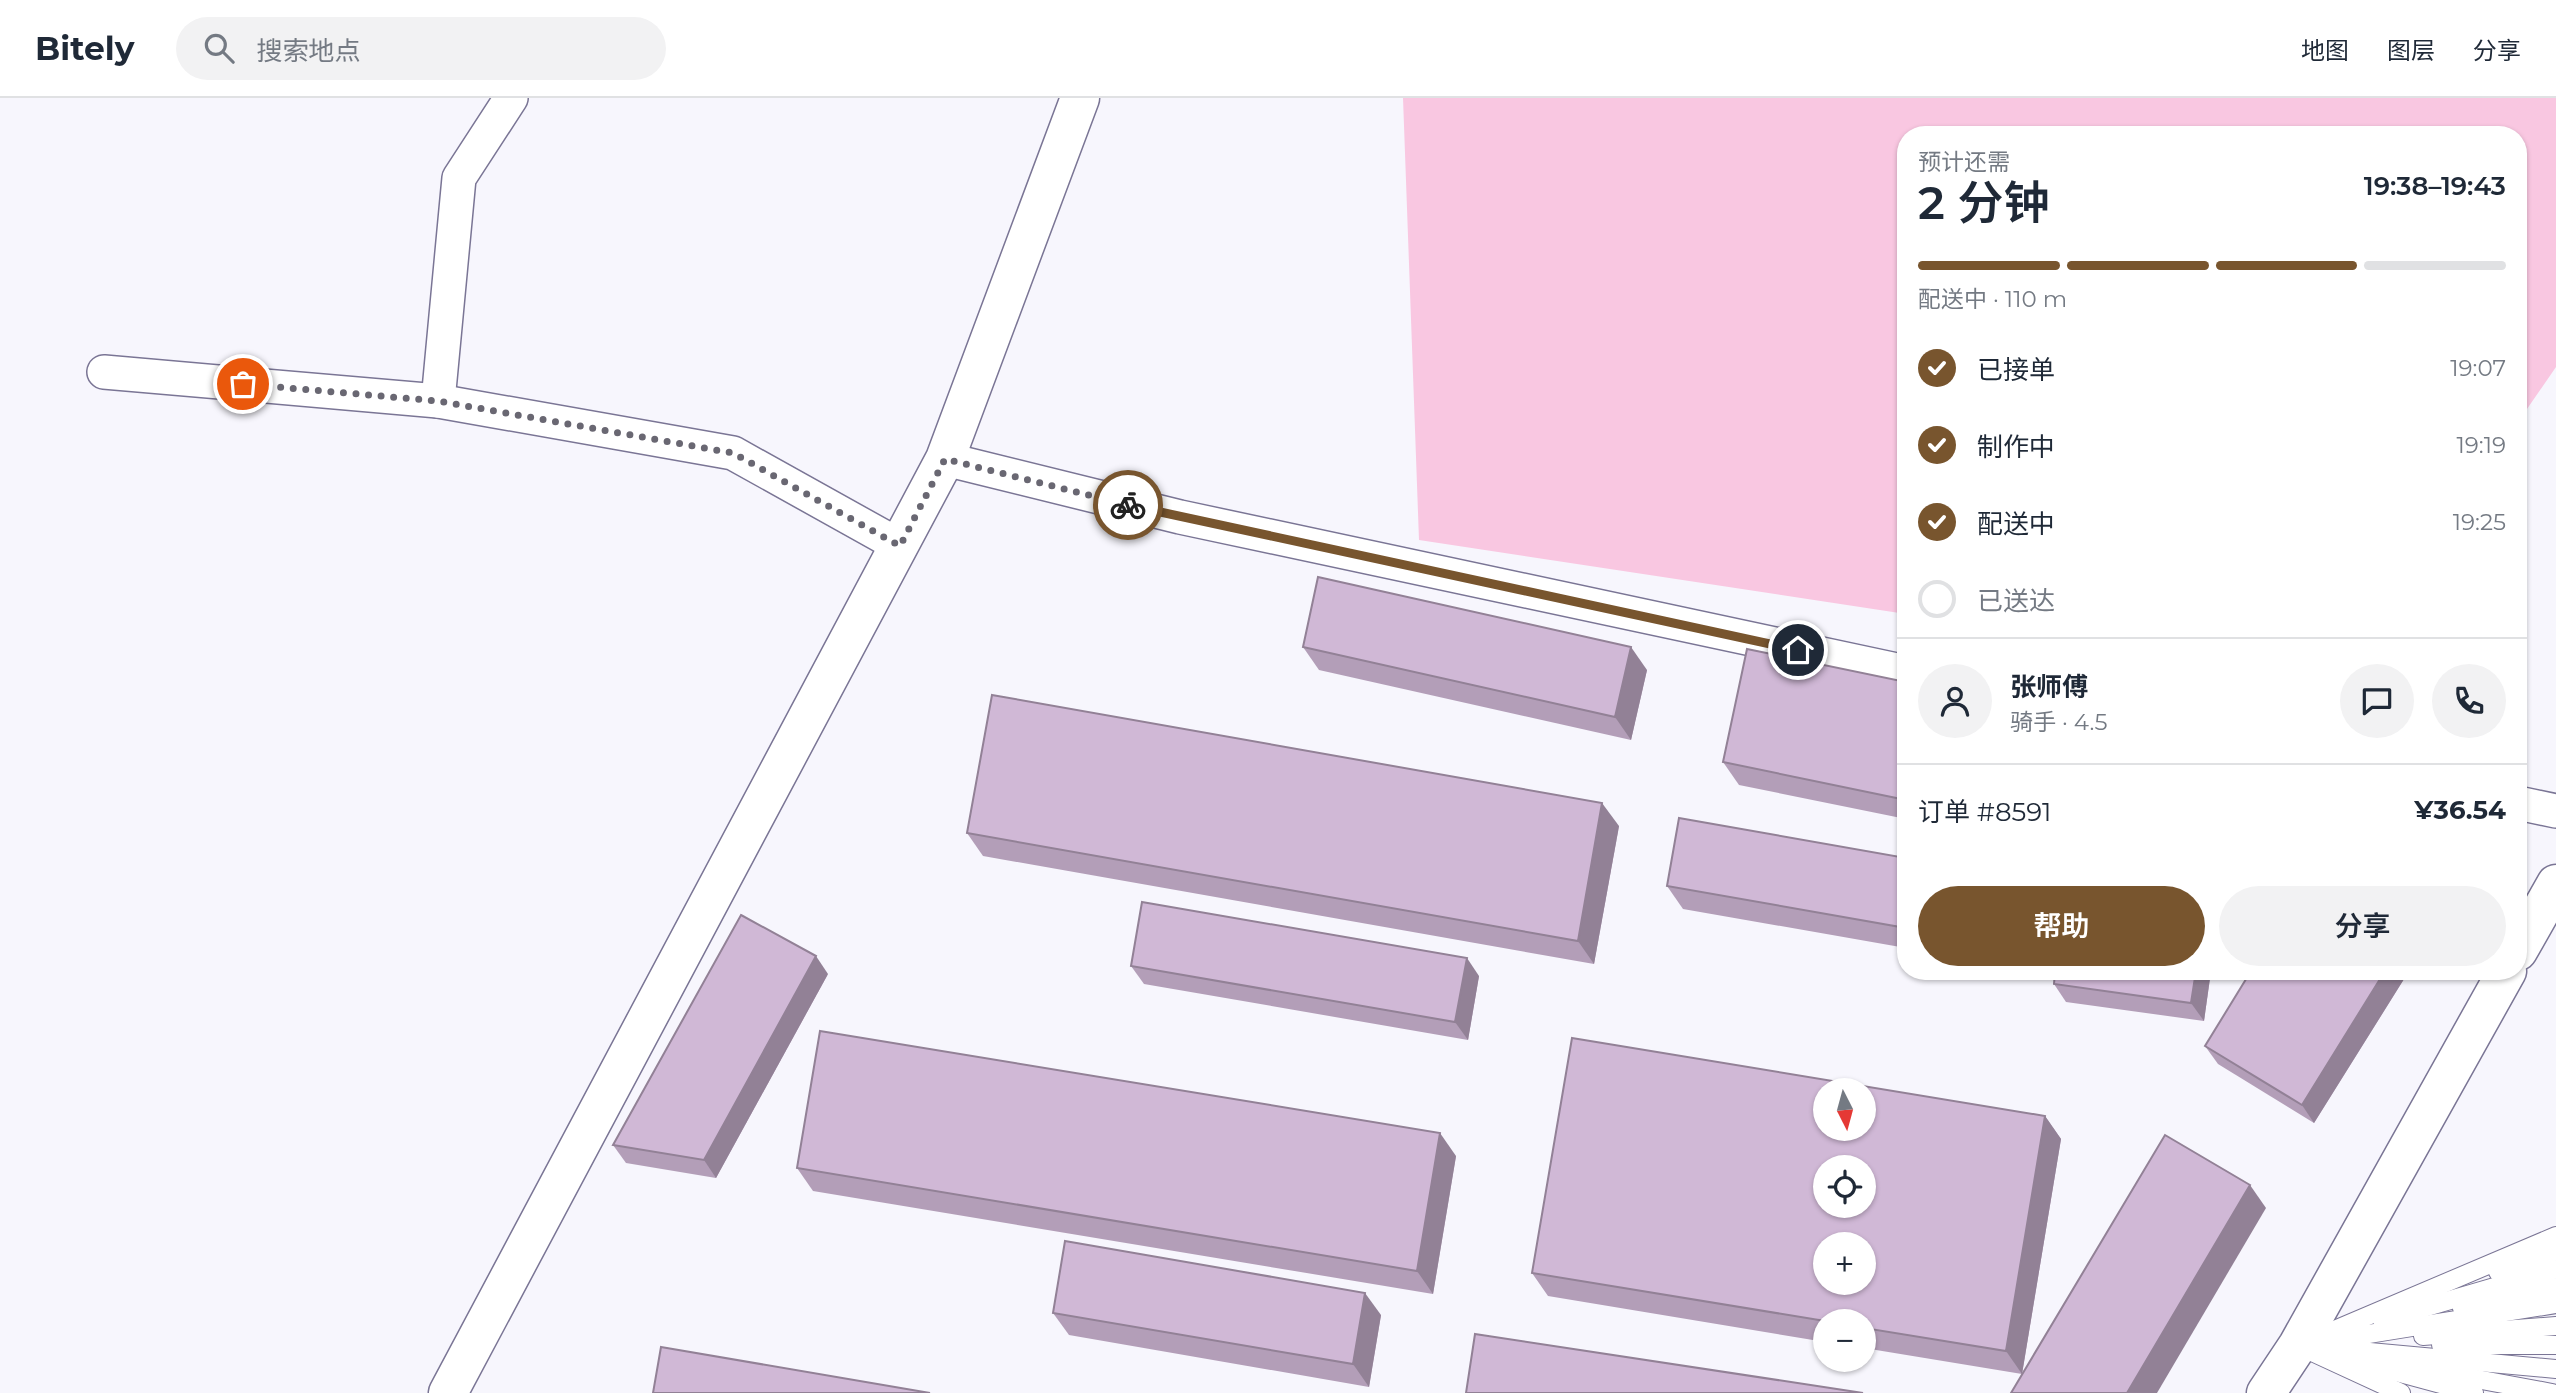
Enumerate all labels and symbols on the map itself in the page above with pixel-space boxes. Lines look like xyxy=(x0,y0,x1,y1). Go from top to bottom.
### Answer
pin xyxy=(213,354,273,414)
courier xyxy=(1093,470,1163,540)
pin xyxy=(1768,620,1828,680)
north arrow xyxy=(1813,1078,1876,1141)

